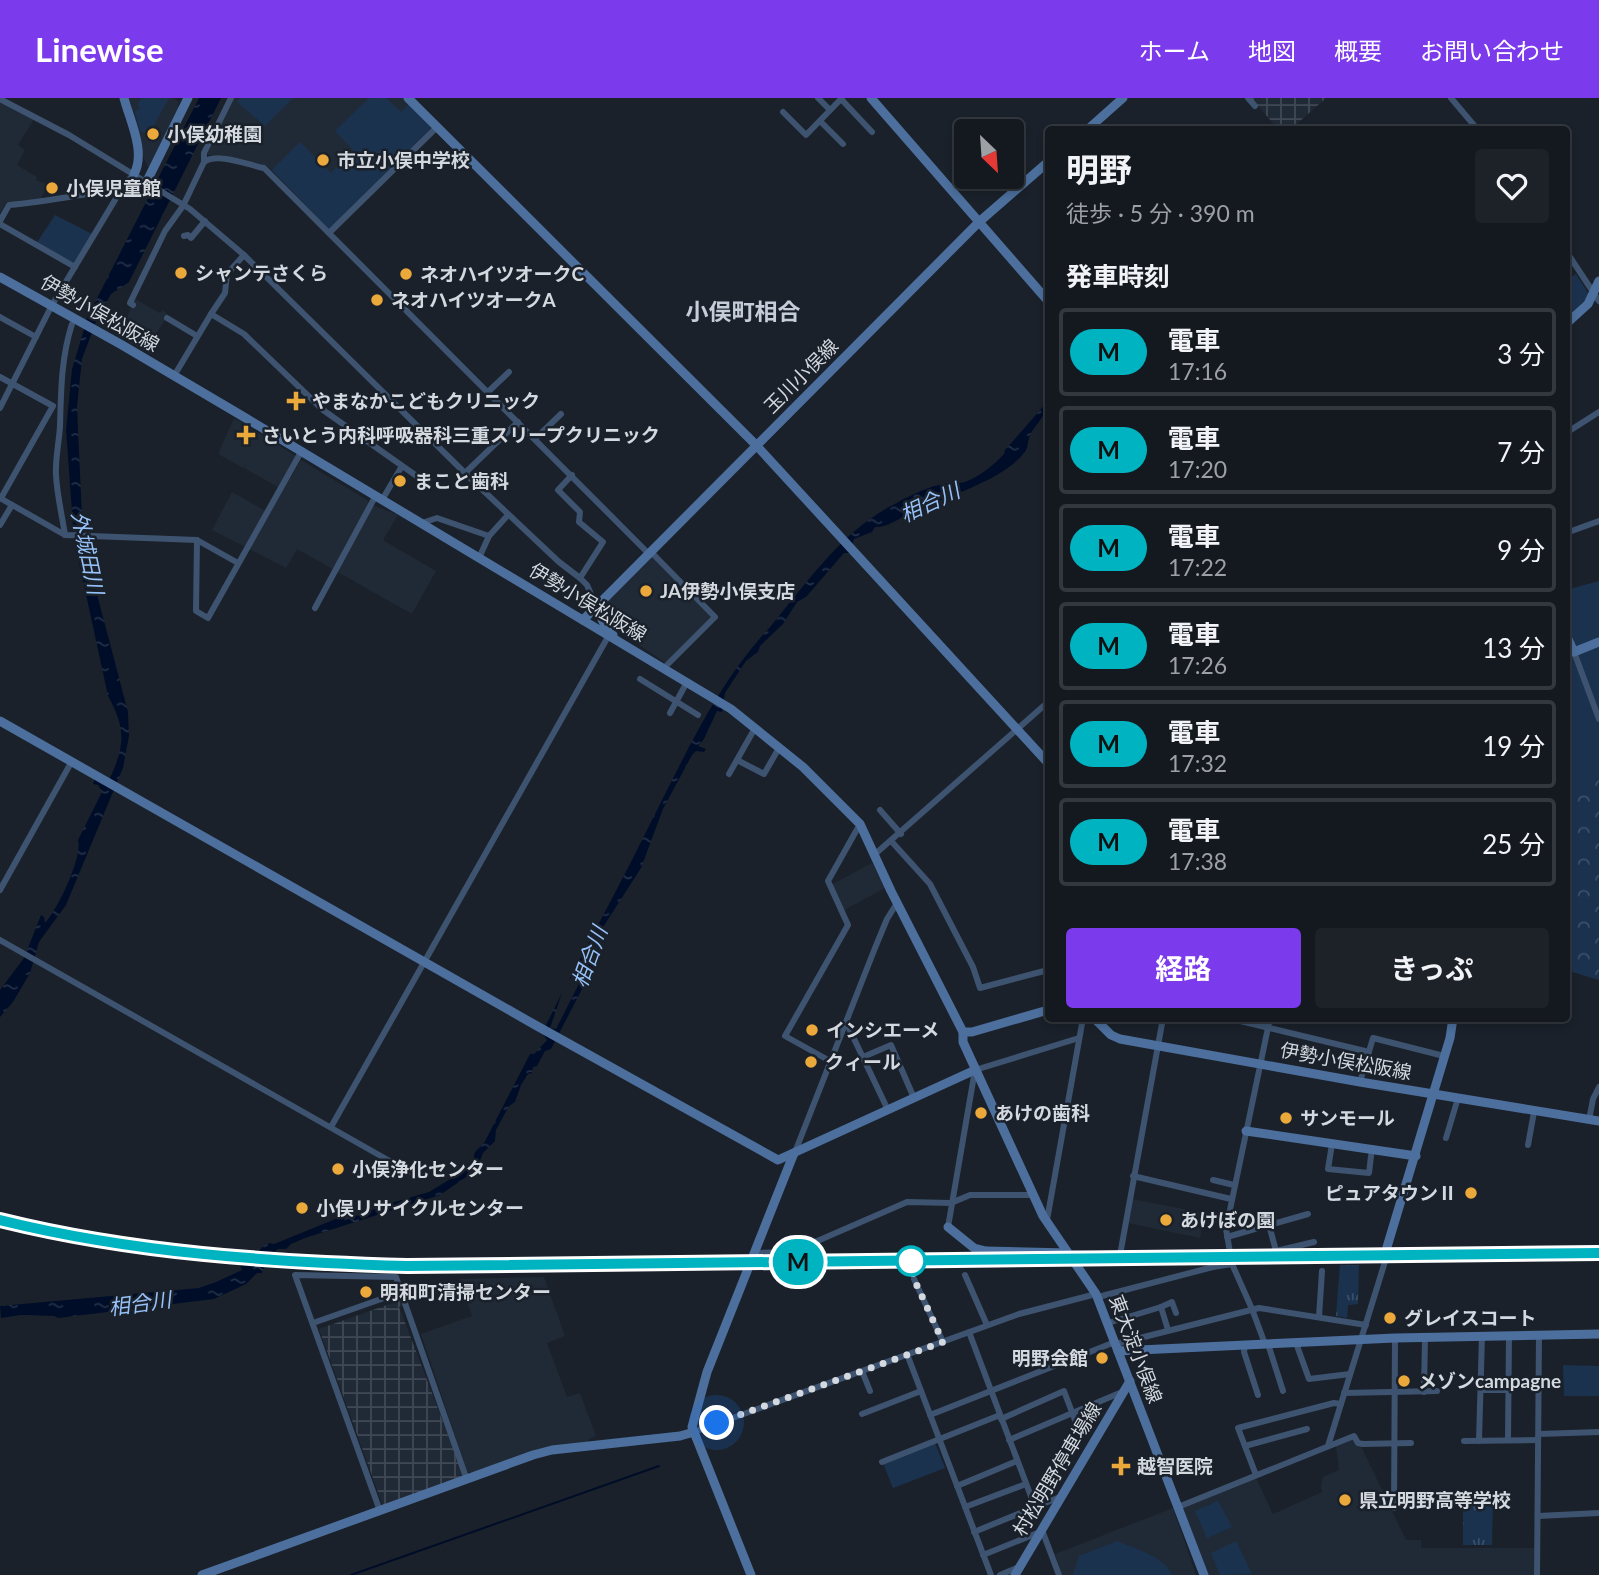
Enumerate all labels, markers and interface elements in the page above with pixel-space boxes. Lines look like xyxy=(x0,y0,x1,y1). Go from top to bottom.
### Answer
text: Linewise xyxy=(35,29,164,69)
text: ホーム xyxy=(1139,36,1210,65)
text: 地図 xyxy=(1248,36,1296,65)
text: 概要 xyxy=(1334,36,1382,65)
text: お問い合わせ xyxy=(1420,36,1564,65)
north arrow xyxy=(954,119,1024,189)
map controls xyxy=(954,119,1024,189)
place label: 小俣幼稚園 xyxy=(167,122,262,145)
marker: 小俣幼稚園 xyxy=(145,126,161,142)
place label: 市立小俣中学校 xyxy=(337,148,470,171)
text: 明野 xyxy=(1066,149,1132,189)
button: heart xyxy=(1475,149,1549,223)
marker: 市立小俣中学校 xyxy=(315,152,331,168)
place label: 小俣児童館 xyxy=(66,176,161,199)
marker: 小俣児童館 xyxy=(44,180,60,196)
text: 徒歩 · 5 分 · 390 m xyxy=(1066,199,1255,227)
text: 発車時刻 xyxy=(1066,260,1170,292)
place label: シャンテさくら xyxy=(195,261,328,284)
place label: ネオハイツオークC xyxy=(420,262,585,285)
marker: シャンテさくら xyxy=(173,265,189,281)
marker: ネオハイツオークC xyxy=(398,266,414,282)
street label: 伊勢小俣松阪線 xyxy=(37,269,164,356)
place label: ネオハイツオークA xyxy=(391,288,557,311)
marker: ネオハイツオークA xyxy=(369,292,385,308)
district label: 小俣町相合 xyxy=(686,297,801,325)
text: 電車 xyxy=(1168,324,1220,356)
street label: 玉川小俣線 xyxy=(759,334,842,417)
text: M xyxy=(1097,337,1120,366)
text: 3 分 xyxy=(1497,338,1545,370)
text: 17:16 xyxy=(1168,357,1227,385)
place label: やまなかこどもクリニック xyxy=(312,389,540,412)
marker: やまなかこどもクリニック xyxy=(286,391,306,411)
text: 電車 xyxy=(1168,422,1220,454)
place label: さいとう内科呼吸器科三重スリープクリニック xyxy=(262,423,660,446)
marker: さいとう内科呼吸器科三重スリープクリニック xyxy=(236,425,256,445)
text: M xyxy=(1097,435,1120,464)
text: 7 分 xyxy=(1497,436,1545,468)
text: 17:20 xyxy=(1168,455,1227,483)
place label: まこと歯科 xyxy=(414,469,509,492)
marker: まこと歯科 xyxy=(392,473,408,489)
water label: 相合川 xyxy=(896,476,965,526)
water label: 外城田川 xyxy=(68,509,110,598)
text: 電車 xyxy=(1168,520,1220,552)
text: M xyxy=(1097,533,1120,562)
text: 9 分 xyxy=(1497,534,1545,566)
text: 17:22 xyxy=(1168,553,1227,581)
street label: 伊勢小俣松阪線 xyxy=(525,557,651,646)
place label: JA伊勢小俣支店 xyxy=(660,579,795,602)
marker: JA伊勢小俣支店 xyxy=(638,583,654,599)
text: 電車 xyxy=(1168,618,1220,650)
text: M xyxy=(1097,631,1120,660)
text: 13 分 xyxy=(1482,632,1545,664)
text: 17:26 xyxy=(1168,651,1227,679)
text: 電車 xyxy=(1168,716,1220,748)
text: M xyxy=(1097,729,1120,758)
text: 19 分 xyxy=(1482,730,1545,762)
text: 17:32 xyxy=(1168,749,1227,777)
text: 電車 xyxy=(1168,814,1220,846)
text: M xyxy=(1097,827,1120,856)
text: 25 分 xyxy=(1482,828,1545,860)
text: 17:38 xyxy=(1168,847,1227,875)
water label: 相合川 xyxy=(566,921,612,990)
button: 経路 xyxy=(1066,928,1301,1008)
button: きっぷ xyxy=(1315,928,1549,1008)
place label: インシエーメ xyxy=(826,1018,939,1041)
marker: インシエーメ xyxy=(804,1022,820,1038)
street label: 伊勢小俣松阪線 xyxy=(1279,1038,1414,1083)
place label: クィール xyxy=(825,1050,901,1073)
marker: クィール xyxy=(803,1054,819,1070)
place label: あけの歯科 xyxy=(995,1101,1090,1124)
marker: あけの歯科 xyxy=(973,1105,989,1121)
place label: サンモール xyxy=(1300,1106,1395,1129)
marker: サンモール xyxy=(1278,1110,1294,1126)
place label: 小俣浄化センター xyxy=(352,1157,504,1180)
marker: 小俣浄化センター xyxy=(330,1161,346,1177)
place label: ピュアタウンⅡ xyxy=(1324,1181,1457,1204)
marker: ピュアタウンⅡ xyxy=(1463,1185,1479,1201)
place label: 小俣リサイクルセンター xyxy=(316,1196,524,1219)
marker: 小俣リサイクルセンター xyxy=(294,1200,310,1216)
place label: あけぼの園 xyxy=(1180,1208,1275,1231)
marker: あけぼの園 xyxy=(1158,1212,1174,1228)
line badge: M xyxy=(775,1239,821,1285)
unlabelled marker xyxy=(896,1246,926,1276)
text: M xyxy=(787,1247,809,1276)
place label: 明和町清掃センター xyxy=(380,1280,551,1303)
marker: 明和町清掃センター xyxy=(358,1284,374,1300)
water label: 相合川 xyxy=(107,1285,175,1319)
street label: 東大淀小俣線 xyxy=(1105,1291,1168,1406)
place label: グレイスコート xyxy=(1404,1306,1536,1329)
marker: グレイスコート xyxy=(1382,1310,1398,1326)
place label: 明野会館 xyxy=(1012,1346,1088,1369)
marker: 明野会館 xyxy=(1094,1350,1110,1366)
place label: メゾンcampagne xyxy=(1418,1369,1561,1392)
marker: メゾンcampagne xyxy=(1396,1373,1412,1389)
street label: 村松明野停車場線 xyxy=(1008,1398,1106,1540)
your location xyxy=(699,1405,734,1440)
place label: 越智医院 xyxy=(1137,1454,1213,1477)
marker: 越智医院 xyxy=(1111,1456,1131,1476)
place label: 県立明野高等学校 xyxy=(1359,1488,1511,1511)
marker: 県立明野高等学校 xyxy=(1337,1492,1353,1508)

